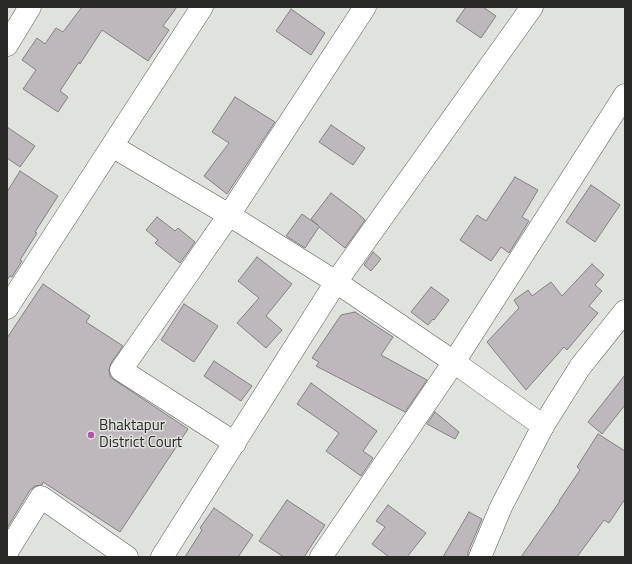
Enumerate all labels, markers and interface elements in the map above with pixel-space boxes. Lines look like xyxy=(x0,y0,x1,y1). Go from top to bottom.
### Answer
place label: Bhaktapur District Court xyxy=(99,417,182,452)
marker: Bhaktapur District Court xyxy=(86,430,96,440)

